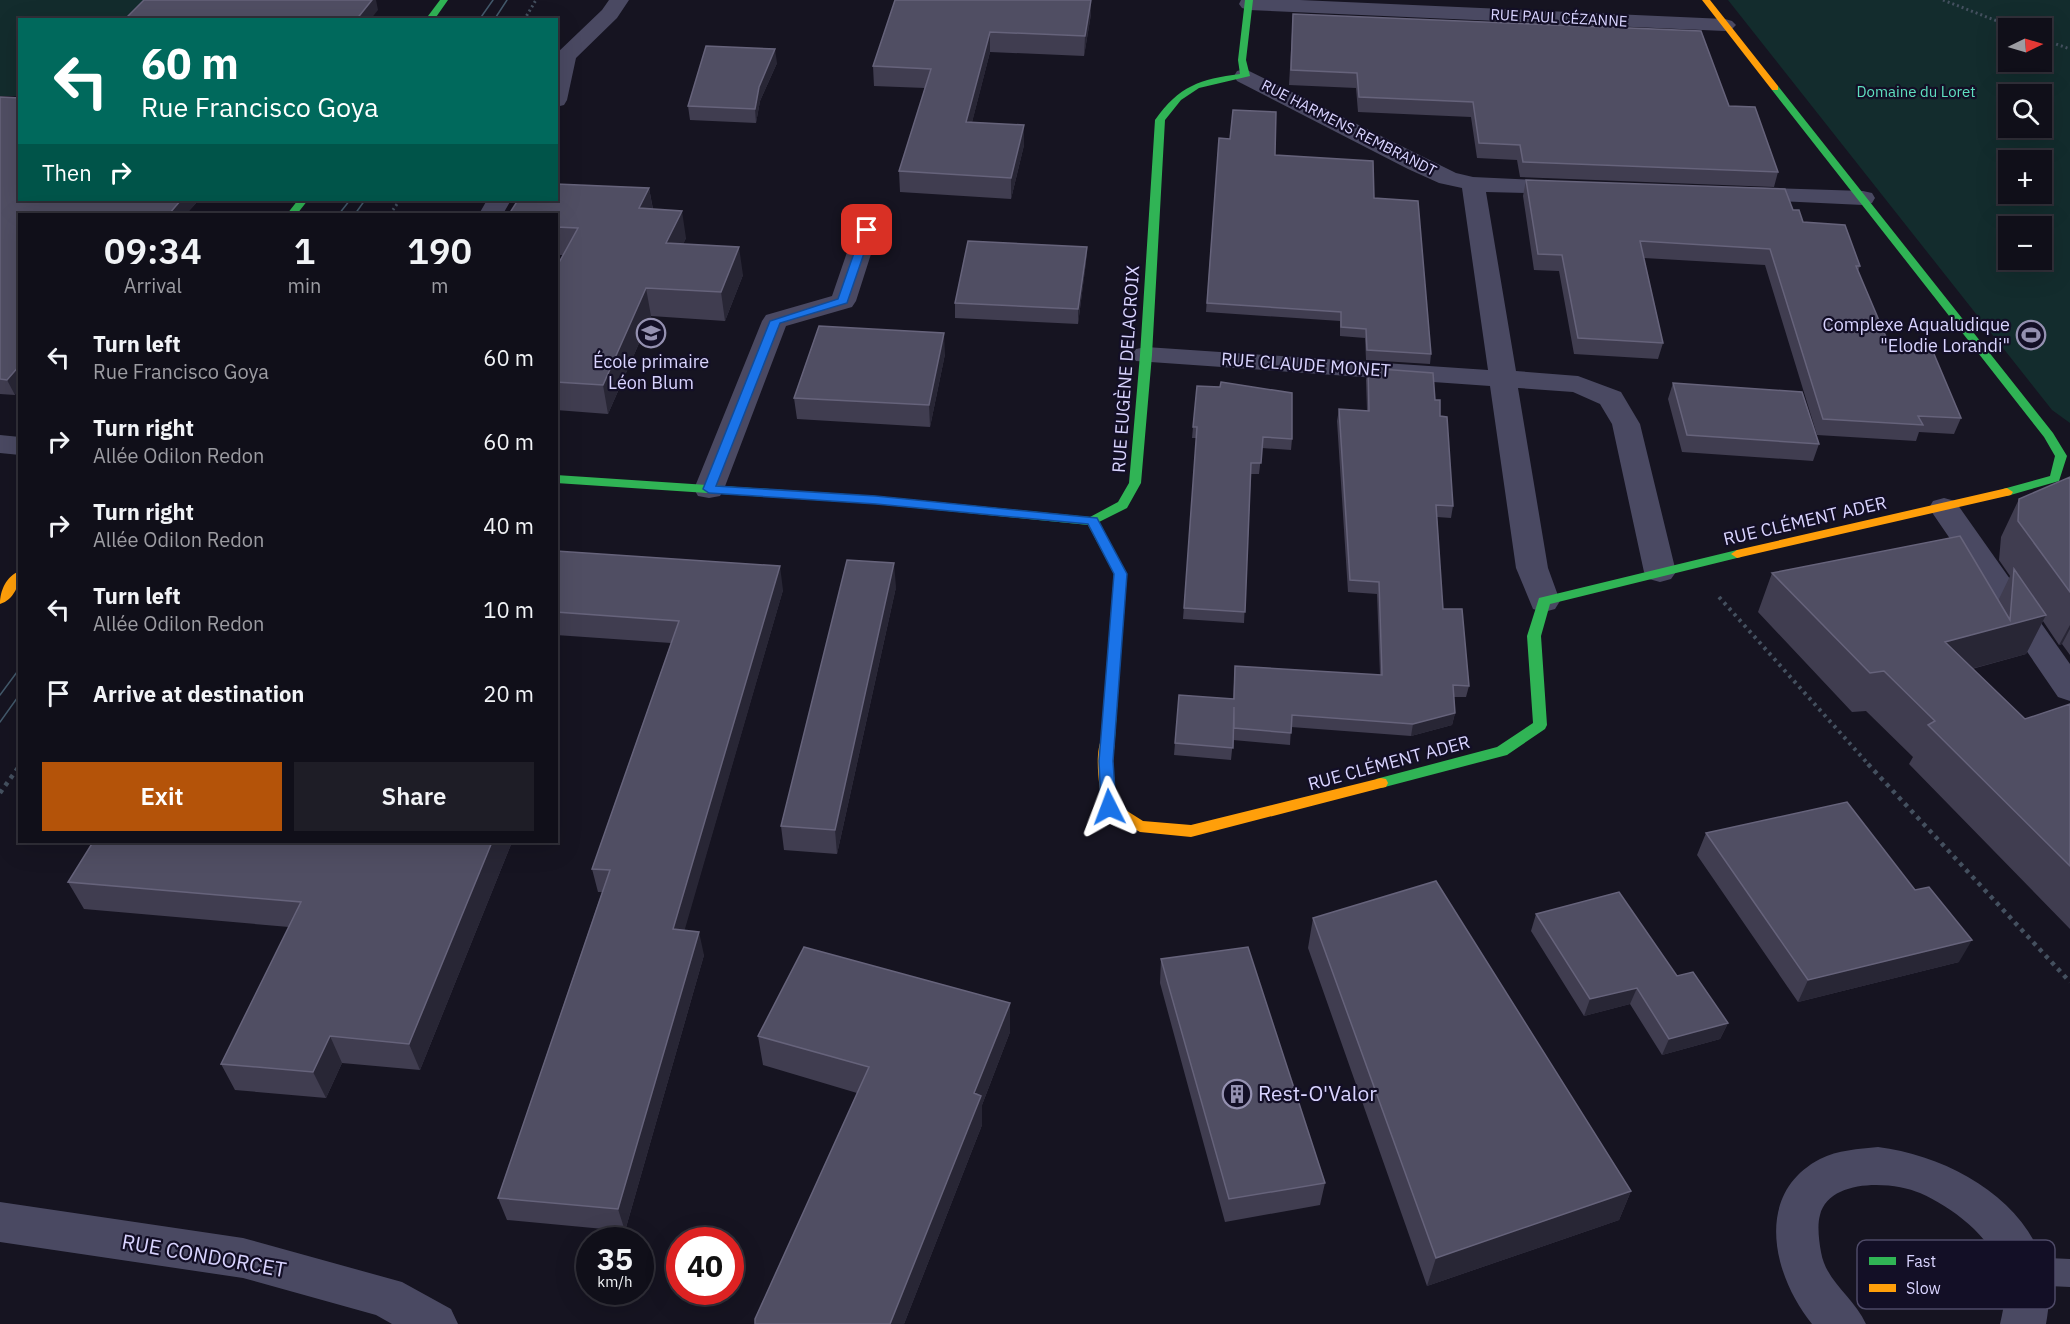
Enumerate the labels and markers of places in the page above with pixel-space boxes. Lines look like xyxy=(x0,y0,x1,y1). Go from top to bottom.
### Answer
pin xyxy=(841,204,892,255)
place label: Complexe Aqualudique "Elodie Lorandi" xyxy=(1823,313,2010,357)
school or university icon: École primaire Léon Blum xyxy=(635,317,667,349)
sports icon: Complexe Aqualudique "Elodie Lorandi" xyxy=(2015,319,2047,351)
place label: École primaire Léon Blum xyxy=(593,350,709,394)
building icon: Rest-O'Valor xyxy=(1221,1078,1253,1110)
place label: Rest-O'Valor xyxy=(1258,1079,1377,1107)

